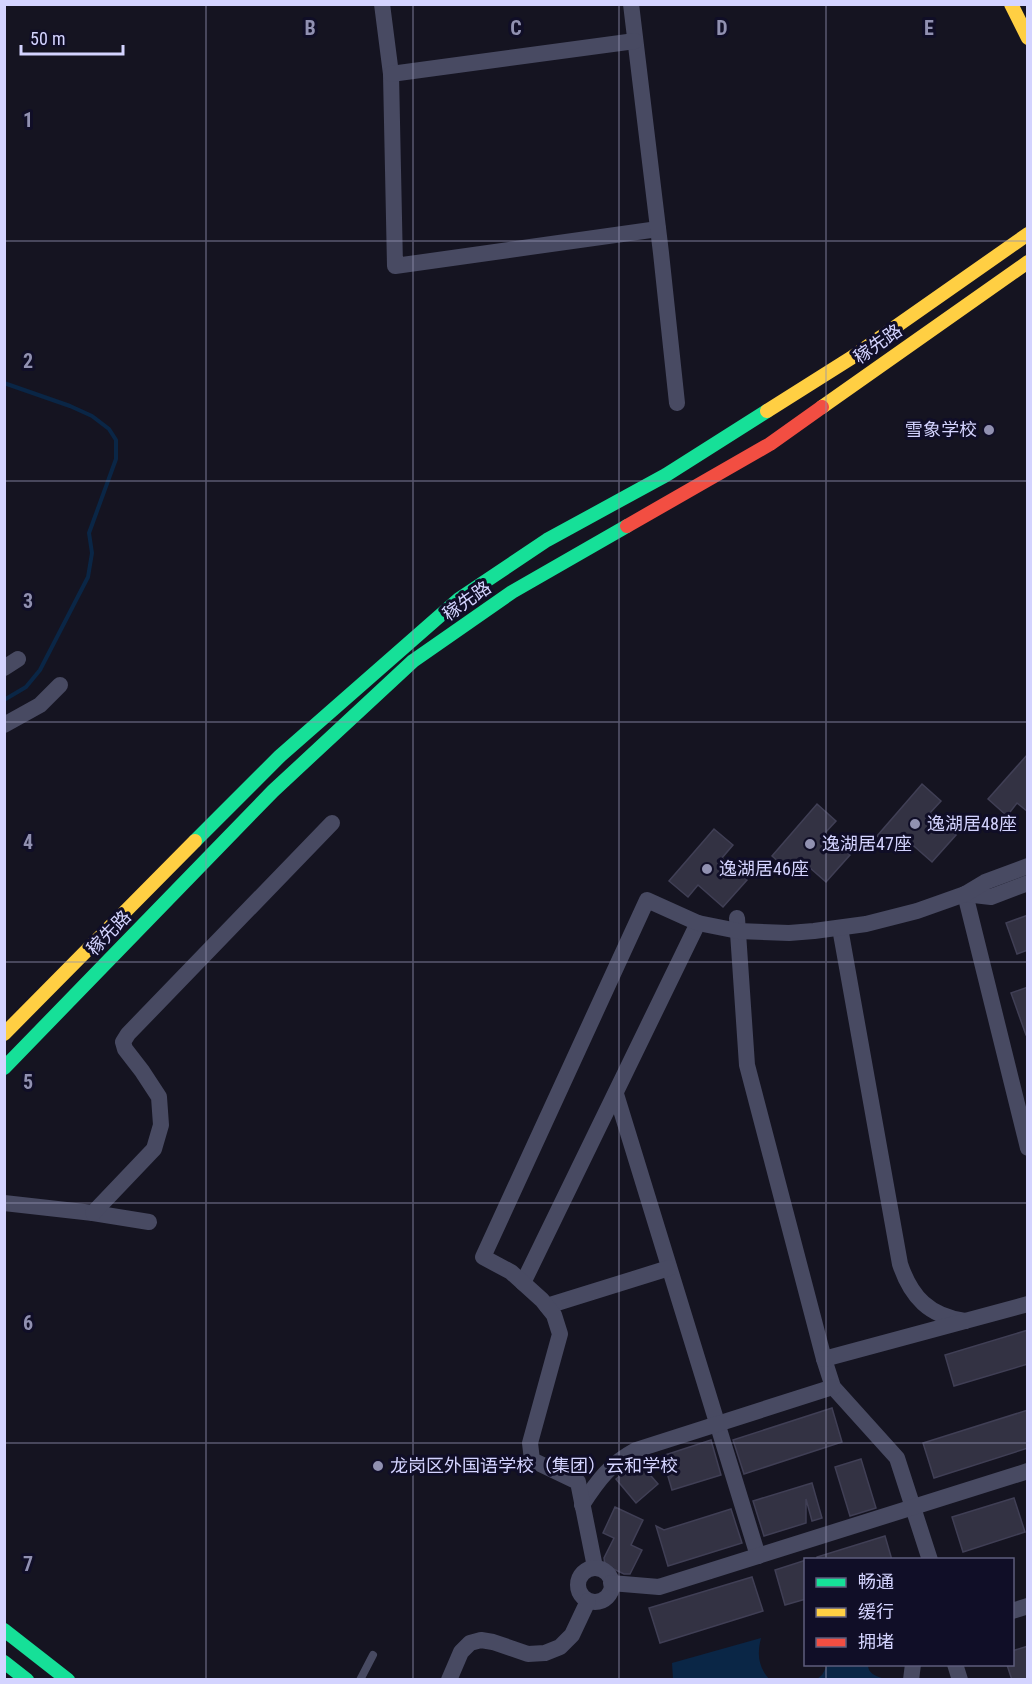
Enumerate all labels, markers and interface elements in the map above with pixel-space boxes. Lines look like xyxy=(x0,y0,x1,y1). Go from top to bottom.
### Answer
text: B xyxy=(304,16,316,40)
text: C xyxy=(510,16,522,40)
text: D xyxy=(716,16,728,40)
text: E xyxy=(924,16,934,40)
scale bar xyxy=(21,18,123,56)
text: 50 m xyxy=(30,28,65,49)
text: 1 xyxy=(23,108,33,132)
street label: 稼先路 xyxy=(850,320,906,368)
text: 2 xyxy=(23,349,33,373)
place label: 雪象学校 xyxy=(905,419,977,440)
marker: 雪象学校 xyxy=(982,423,996,437)
street label: 稼先路 xyxy=(439,577,495,625)
text: 3 xyxy=(23,589,33,613)
place label: 逸湖居48座 xyxy=(927,813,1017,834)
marker: 逸湖居48座 xyxy=(908,817,922,831)
text: 4 xyxy=(23,830,33,854)
place label: 逸湖居47座 xyxy=(822,833,912,854)
marker: 逸湖居47座 xyxy=(803,837,817,851)
place label: 逸湖居46座 xyxy=(719,858,809,879)
marker: 逸湖居46座 xyxy=(700,862,714,876)
street label: 稼先路 xyxy=(82,906,135,959)
text: 5 xyxy=(23,1070,33,1094)
text: 6 xyxy=(23,1311,33,1335)
place label: 龙岗区外国语学校（集团）云和学校 xyxy=(390,1455,678,1476)
marker: 龙岗区外国语学校（集团）云和学校 xyxy=(371,1459,385,1473)
text: 7 xyxy=(23,1552,33,1576)
legend xyxy=(804,1558,1014,1666)
text: 畅通 xyxy=(858,1571,894,1592)
text: 缓行 xyxy=(858,1601,894,1622)
text: 拥堵 xyxy=(858,1631,894,1652)

